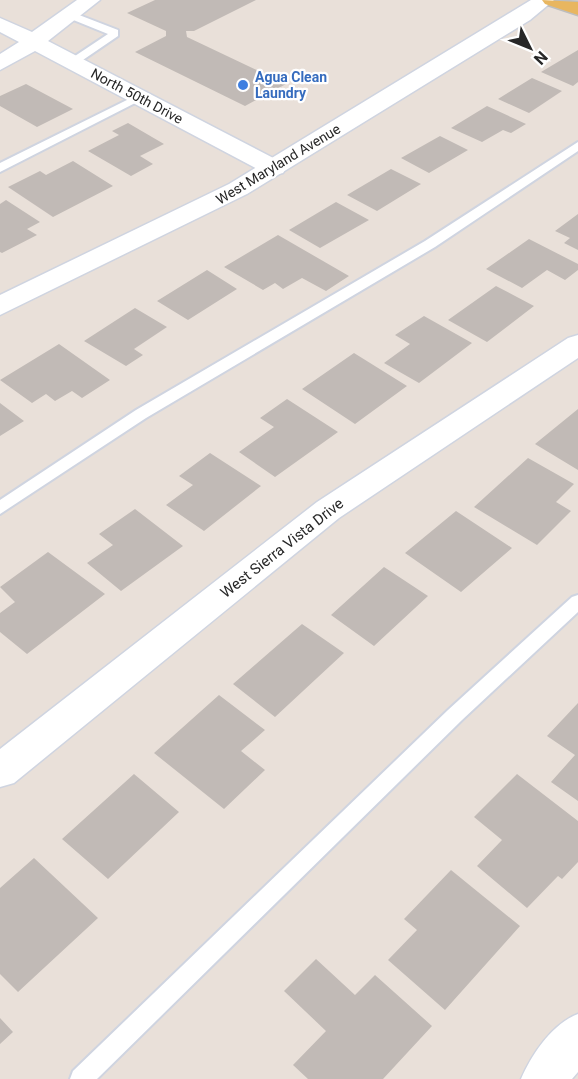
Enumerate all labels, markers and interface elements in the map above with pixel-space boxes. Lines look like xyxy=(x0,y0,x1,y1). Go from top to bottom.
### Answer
north arrow xyxy=(500,18,560,78)
text: N xyxy=(530,47,551,68)
street label: North 50th Drive xyxy=(88,65,186,127)
place label: Agua Clean Laundry xyxy=(255,69,327,101)
marker: Agua Clean Laundry xyxy=(236,78,250,92)
street label: West Maryland Avenue xyxy=(213,121,343,207)
street label: West Sierra Vista Drive xyxy=(217,494,347,602)

